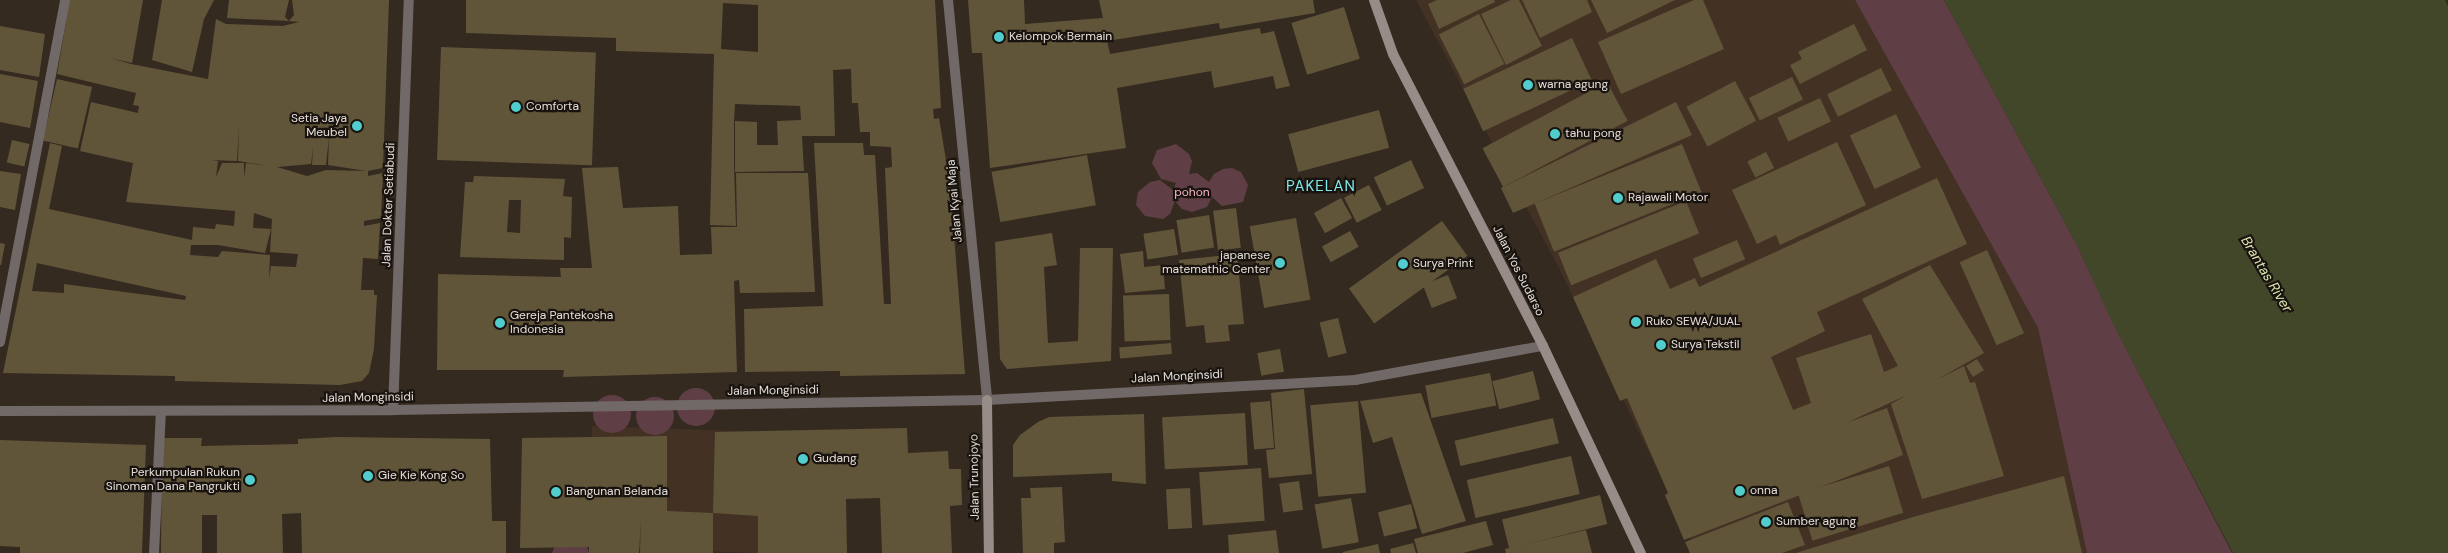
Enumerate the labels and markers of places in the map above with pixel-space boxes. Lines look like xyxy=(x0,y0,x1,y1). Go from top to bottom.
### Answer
place label: Kelompok Bermain xyxy=(1009,30,1112,44)
marker: Kelompok Bermain xyxy=(993,31,1005,43)
place label: warna agung xyxy=(1538,78,1608,92)
marker: warna agung xyxy=(1522,79,1534,91)
place label: Comforta xyxy=(526,100,579,114)
marker: Comforta xyxy=(510,101,522,113)
place label: Setia Jaya Meubel xyxy=(291,112,347,140)
marker: Setia Jaya Meubel xyxy=(351,120,363,132)
place label: tahu pong xyxy=(1565,127,1621,141)
marker: tahu pong xyxy=(1549,128,1561,140)
place label: Rajawali Motor xyxy=(1628,191,1708,205)
marker: Rajawali Motor xyxy=(1612,192,1624,204)
place label: japanese matemathic Center xyxy=(1162,249,1270,277)
marker: japanese matemathic Center xyxy=(1274,257,1286,269)
place label: Surya Print xyxy=(1413,257,1473,271)
marker: Surya Print xyxy=(1397,258,1409,270)
place label: Gereja Pantekosha Indonesia xyxy=(510,309,613,337)
place label: Ruko SEWA/JUAL xyxy=(1646,315,1740,329)
marker: Ruko SEWA/JUAL xyxy=(1630,316,1642,328)
marker: Gereja Pantekosha Indonesia xyxy=(494,317,506,329)
place label: Surya Tekstil xyxy=(1671,338,1739,352)
marker: Surya Tekstil xyxy=(1655,339,1667,351)
place label: Gudang xyxy=(813,452,857,466)
marker: Gudang xyxy=(797,453,809,465)
place label: Perkumpulan Rukun Sinoman Dana Pangrukti xyxy=(106,466,240,494)
place label: Gie Kie Kong So xyxy=(378,469,464,483)
marker: Gie Kie Kong So xyxy=(362,470,374,482)
marker: Perkumpulan Rukun Sinoman Dana Pangrukti xyxy=(244,474,256,486)
place label: onna xyxy=(1750,484,1777,498)
place label: Bangunan Belanda xyxy=(566,485,668,499)
marker: onna xyxy=(1734,485,1746,497)
marker: Bangunan Belanda xyxy=(550,486,562,498)
place label: Sumber agung xyxy=(1776,515,1856,529)
marker: Sumber agung xyxy=(1760,516,1772,528)

